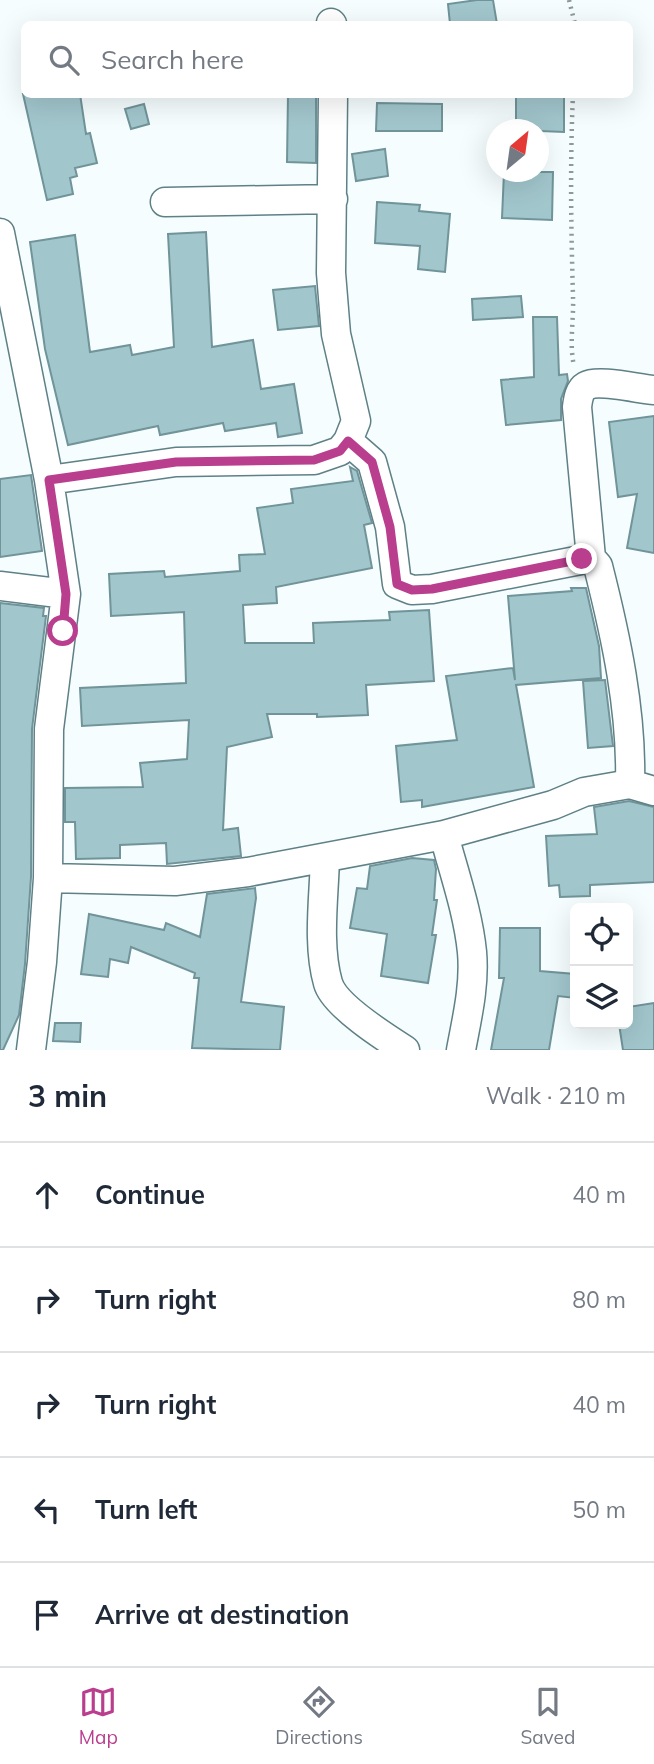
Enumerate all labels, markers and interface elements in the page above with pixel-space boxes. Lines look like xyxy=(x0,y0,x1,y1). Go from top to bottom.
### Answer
search box xyxy=(21,21,633,98)
icon: search xyxy=(45,41,83,79)
text: Search here xyxy=(101,43,244,76)
north arrow xyxy=(486,119,549,182)
route end xyxy=(566,543,597,574)
route start xyxy=(47,615,78,646)
map controls xyxy=(570,903,633,1029)
button: locate xyxy=(570,903,633,966)
button: layers xyxy=(570,966,633,1029)
text: 3 min xyxy=(28,1077,107,1115)
text: Walk · 210 m xyxy=(486,1081,626,1110)
icon: ahead xyxy=(28,1176,66,1214)
text: Continue xyxy=(95,1178,205,1211)
text: 40 m xyxy=(572,1180,626,1209)
icon: right xyxy=(28,1281,66,1319)
text: Turn right xyxy=(95,1283,216,1316)
text: 80 m xyxy=(572,1285,626,1314)
icon: right xyxy=(28,1386,66,1424)
text: Turn right xyxy=(95,1388,216,1421)
text: 40 m xyxy=(572,1390,626,1419)
icon: left xyxy=(28,1491,66,1529)
text: Turn left xyxy=(95,1493,197,1526)
text: 50 m xyxy=(572,1495,626,1524)
icon: arrive xyxy=(28,1596,66,1634)
text: Arrive at destination xyxy=(95,1598,350,1631)
tab: Map xyxy=(79,1683,118,1749)
tab: Directions xyxy=(275,1683,363,1749)
tab: Saved xyxy=(520,1683,575,1749)

